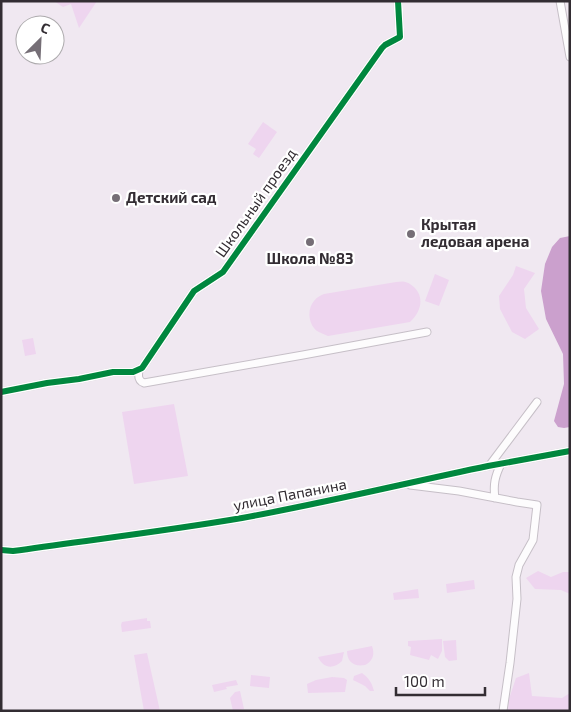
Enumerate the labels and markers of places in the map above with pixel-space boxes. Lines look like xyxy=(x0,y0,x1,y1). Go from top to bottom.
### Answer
place label: Детский сад xyxy=(126,188,217,206)
marker: Детский сад xyxy=(110,192,122,204)
place label: Крытая ледовая арена xyxy=(421,215,529,250)
marker: Крытая ледовая арена xyxy=(405,228,417,240)
marker: Школа №83 xyxy=(304,236,316,248)
place label: Школа №83 xyxy=(267,249,353,267)

